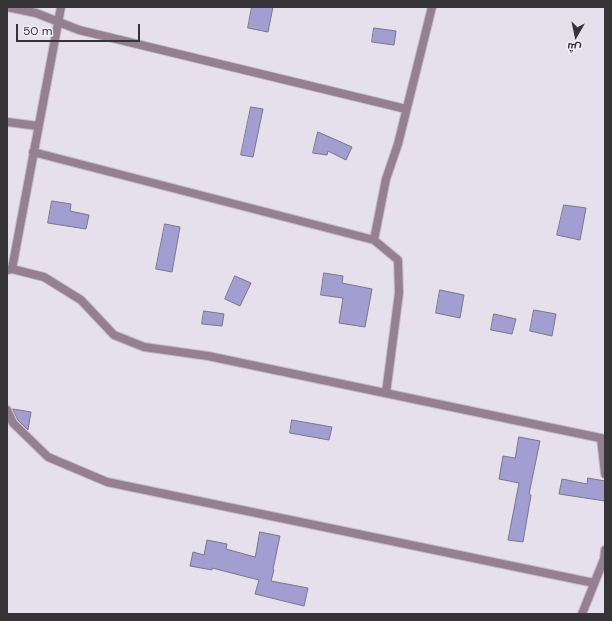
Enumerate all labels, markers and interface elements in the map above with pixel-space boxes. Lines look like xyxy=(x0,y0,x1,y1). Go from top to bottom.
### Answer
scale bar xyxy=(18,16,142,42)
north arrow xyxy=(556,16,596,56)
text: 50 m xyxy=(23,23,52,39)
text: ش xyxy=(566,40,582,56)

